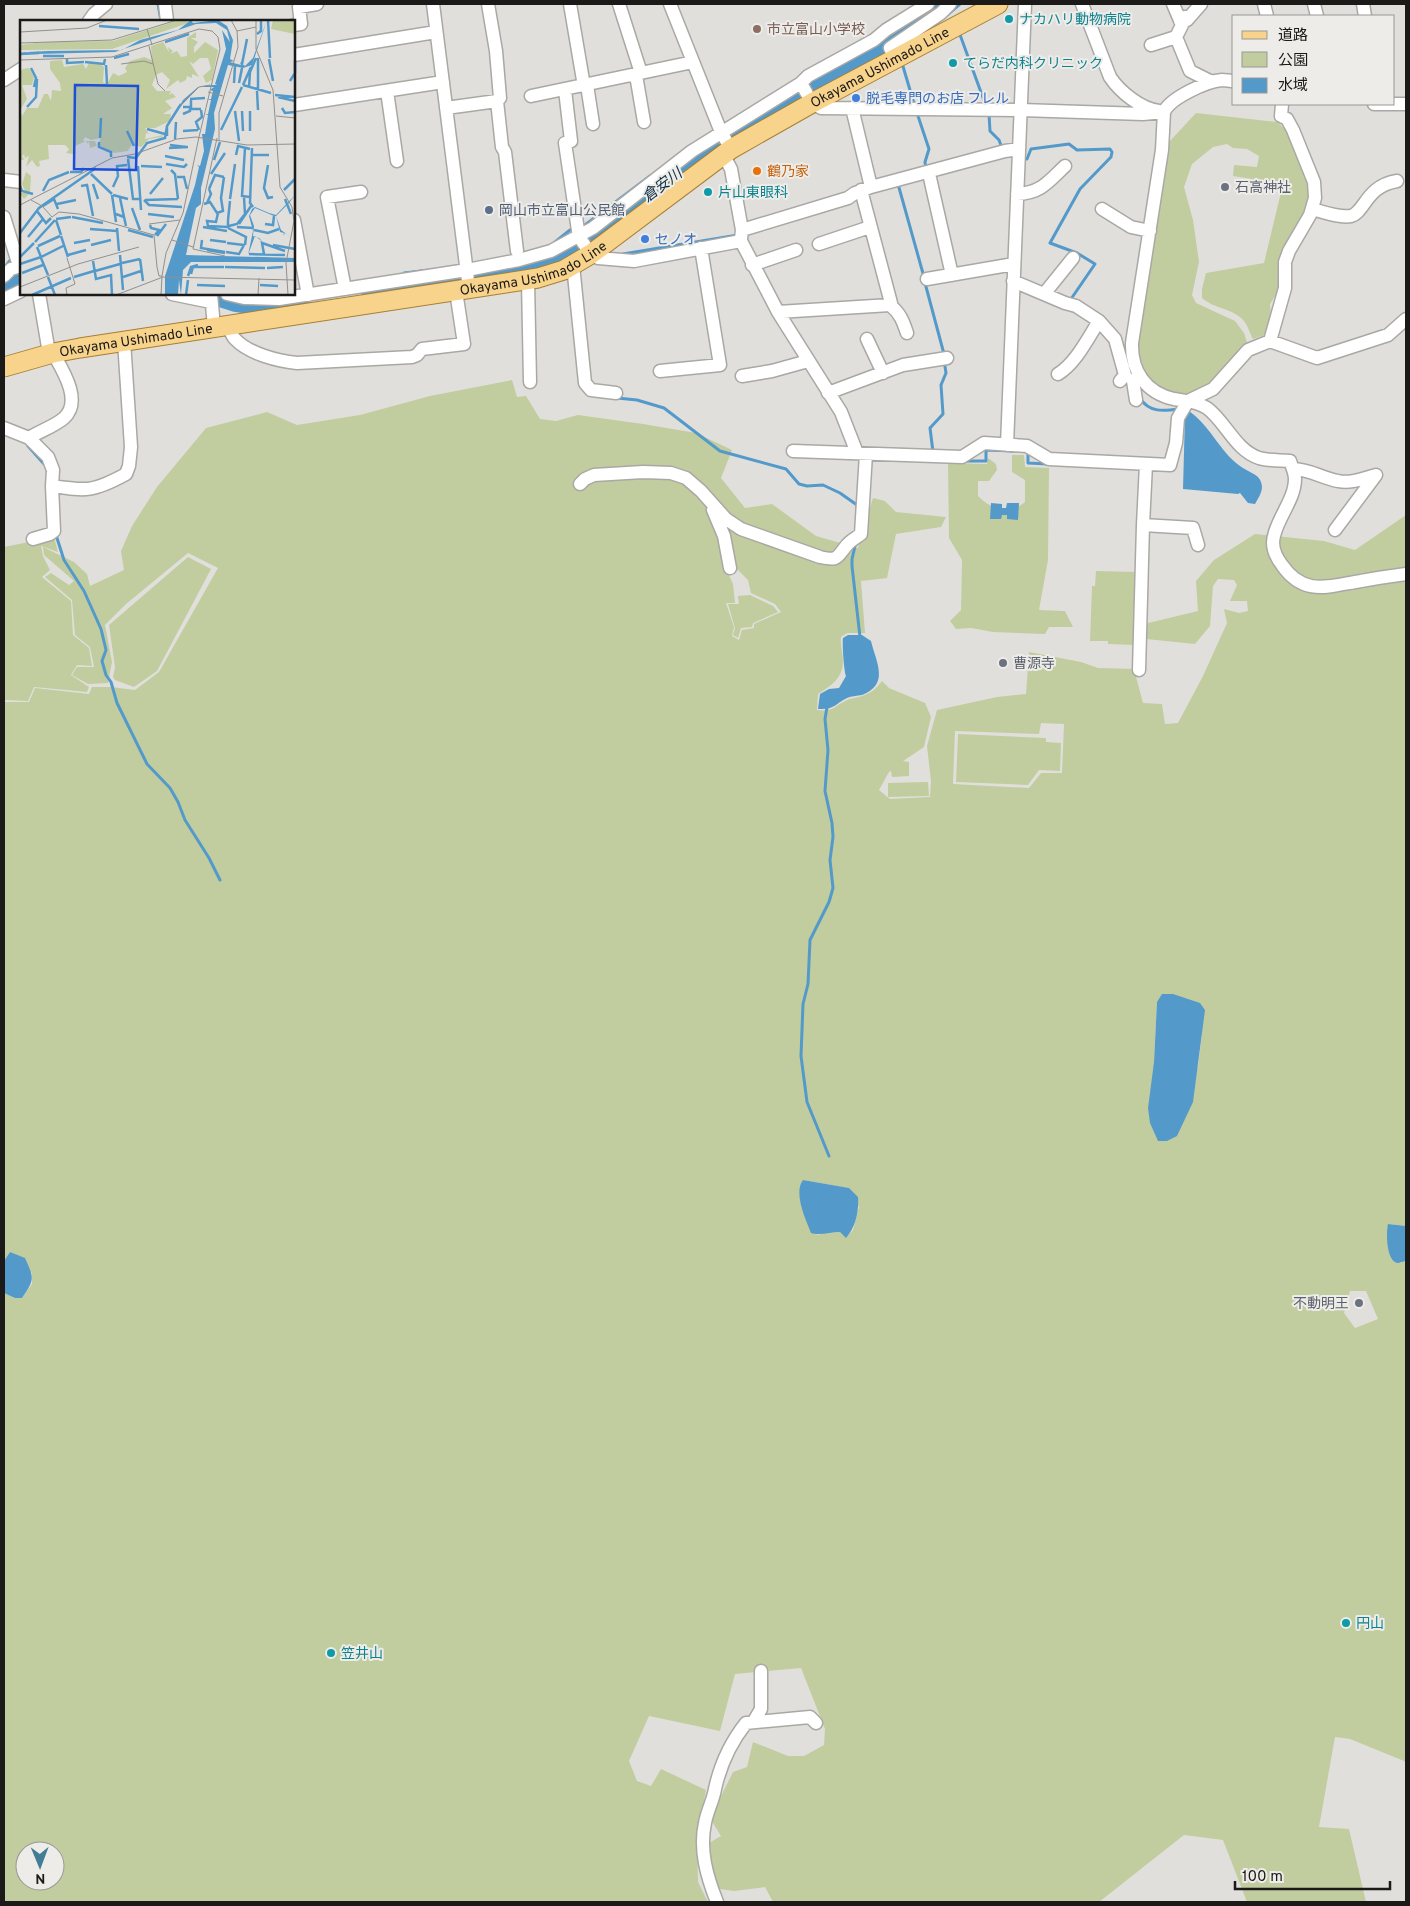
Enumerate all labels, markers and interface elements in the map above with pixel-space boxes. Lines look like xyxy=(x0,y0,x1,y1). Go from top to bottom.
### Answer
place label: ナカハリ動物病院 xyxy=(1019,11,1131,29)
marker: ナカハリ動物病院 xyxy=(1003,13,1015,25)
legend xyxy=(1232,15,1395,105)
inset map xyxy=(20,20,295,295)
place label: 市立富山小学校 xyxy=(767,22,865,39)
marker: 市立富山小学校 xyxy=(751,23,763,35)
street label: Okayama Ushimado Line xyxy=(808,24,953,112)
text: 道路 xyxy=(1278,27,1308,46)
text: 公園 xyxy=(1278,52,1308,71)
place label: てらだ内科クリニック xyxy=(963,56,1103,73)
marker: てらだ内科クリニック xyxy=(947,57,959,69)
text: 水域 xyxy=(1278,77,1308,96)
place label: 脱毛専門のお店 フレル xyxy=(866,91,1009,108)
marker: 脱毛専門のお店 フレル xyxy=(850,92,862,104)
water label: 倉安川 xyxy=(639,164,688,207)
place label: 鶴乃家 xyxy=(767,164,809,181)
marker: 鶴乃家 xyxy=(751,165,763,177)
place label: 石高神社 xyxy=(1235,180,1291,197)
marker: 石高神社 xyxy=(1219,181,1231,193)
place label: 片山東眼科 xyxy=(718,185,788,202)
marker: 片山東眼科 xyxy=(702,186,714,198)
place label: 岡山市立富山公民館 xyxy=(499,203,625,220)
marker: 岡山市立富山公民館 xyxy=(483,204,495,216)
place label: セノオ xyxy=(655,232,697,249)
marker: セノオ xyxy=(639,233,651,245)
street label: Okayama Ushimado Line xyxy=(459,238,611,300)
street label: Okayama Ushimado Line xyxy=(58,321,214,362)
place label: 曹源寺 xyxy=(1013,656,1055,673)
marker: 曹源寺 xyxy=(997,657,1009,669)
place label: 不動明王 xyxy=(1293,1296,1349,1313)
marker: 不動明王 xyxy=(1353,1297,1365,1309)
place label: 円山 xyxy=(1356,1616,1384,1633)
marker: 円山 xyxy=(1340,1617,1352,1629)
place label: 笠井山 xyxy=(341,1645,383,1663)
marker: 笠井山 xyxy=(325,1647,337,1659)
north arrow xyxy=(15,1841,65,1891)
scale bar xyxy=(1235,1858,1390,1890)
text: 100 m xyxy=(1242,1868,1283,1887)
text: N xyxy=(35,1869,45,1886)

